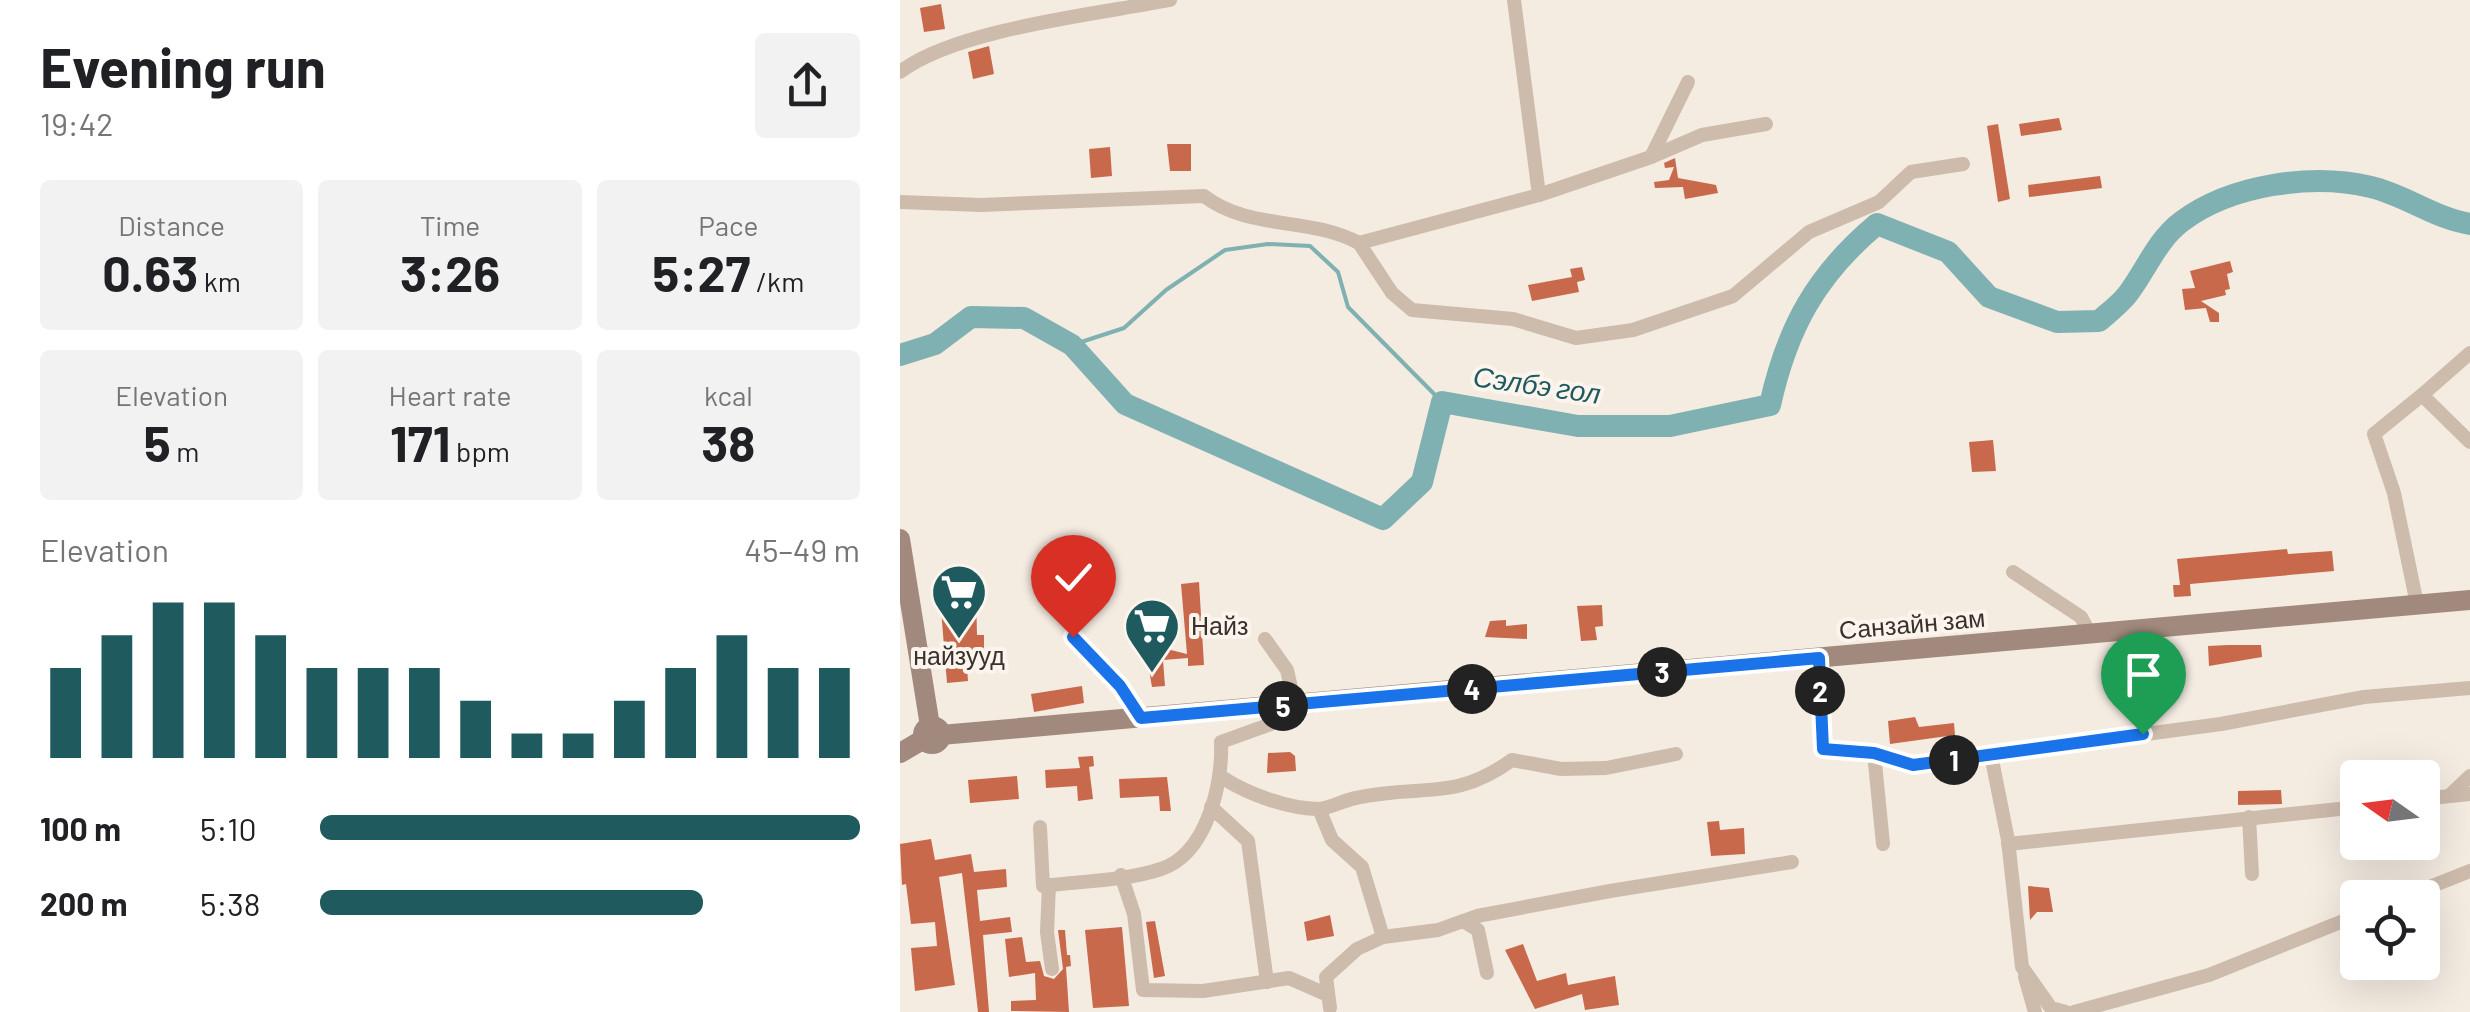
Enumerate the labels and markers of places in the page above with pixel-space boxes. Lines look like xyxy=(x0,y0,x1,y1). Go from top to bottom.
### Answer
pin xyxy=(1031,535,1116,638)
supermarket icon: найзууд xyxy=(929,562,989,641)
supermarket icon: Найз xyxy=(1122,596,1182,675)
place label: Найз xyxy=(1191,610,1248,640)
pin xyxy=(2101,632,2186,735)
place label: найзууд xyxy=(913,640,1005,670)
pin: 3 xyxy=(1637,647,1687,697)
pin: 4 xyxy=(1447,664,1497,714)
pin: 2 xyxy=(1795,666,1845,716)
pin: 5 xyxy=(1258,681,1308,731)
pin: 1 xyxy=(1929,735,1979,785)

